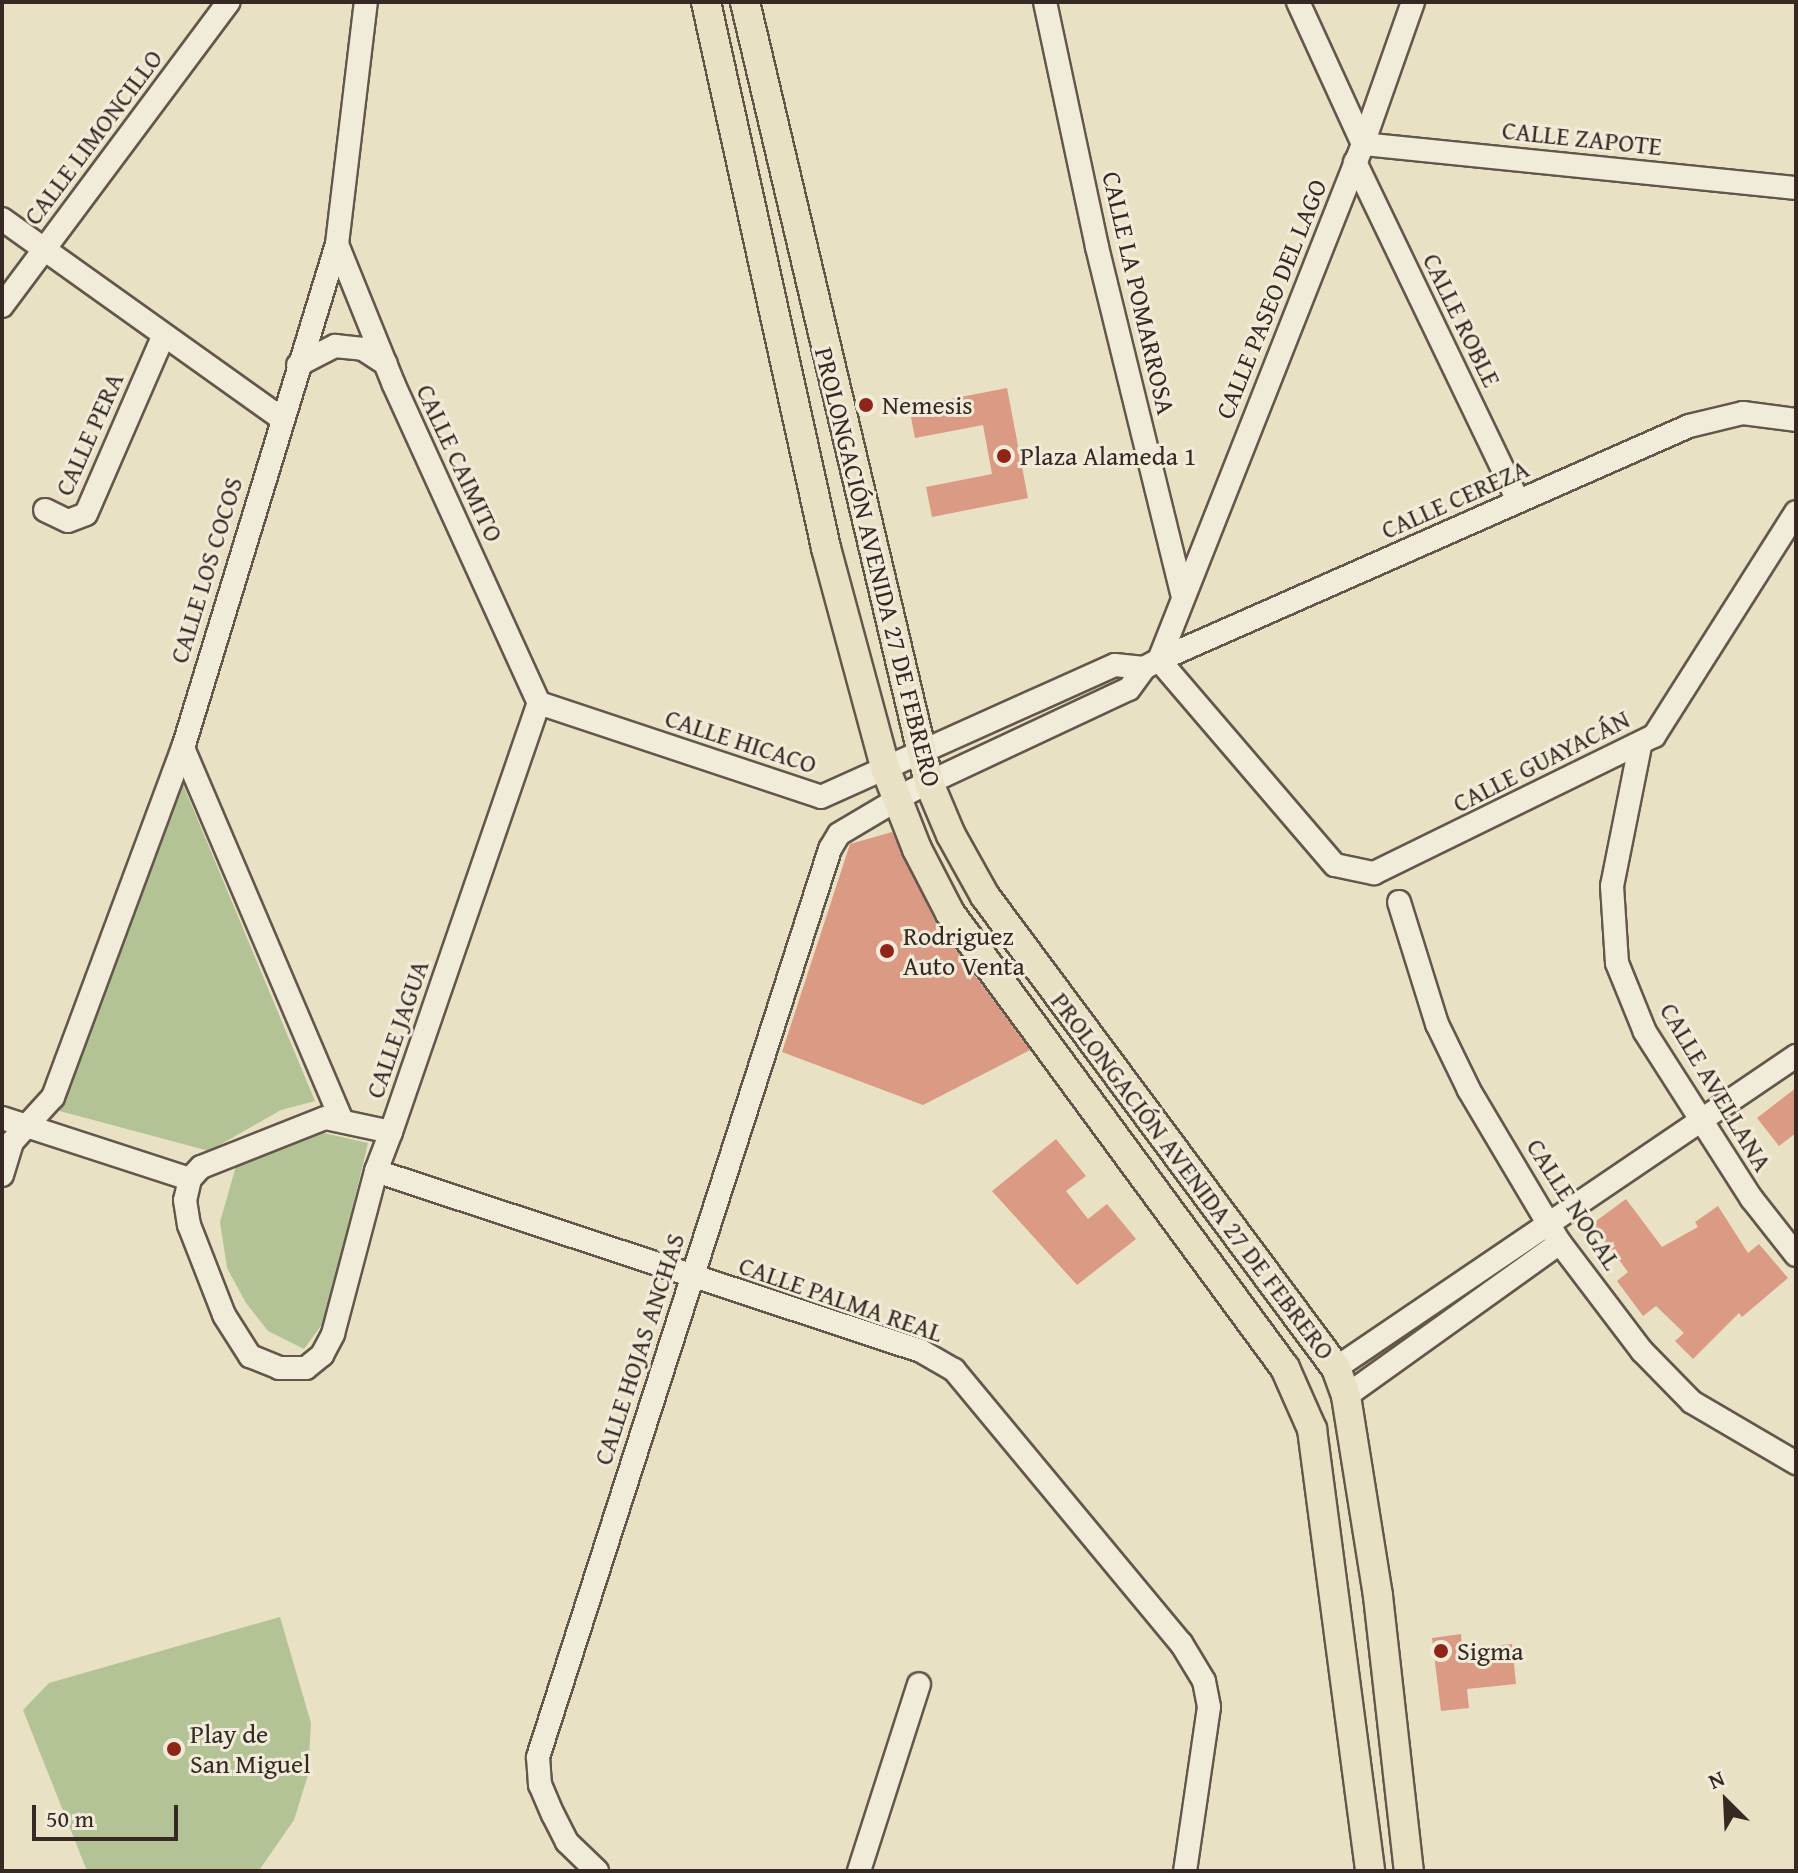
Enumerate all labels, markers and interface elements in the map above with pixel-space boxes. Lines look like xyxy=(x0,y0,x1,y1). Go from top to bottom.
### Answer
street label: CALLE LIMONCILLO xyxy=(17,43,169,231)
street label: CALLE ZAPOTE xyxy=(1501,114,1663,162)
street label: CALLE LA POMARROSA xyxy=(1096,168,1182,418)
street label: CALLE PASEO DEL LAGO xyxy=(1209,175,1333,423)
street label: CALLE ROBLE xyxy=(1416,248,1508,392)
street label: PROLONGACIÓN AVENIDA 27 DE FEBRERO xyxy=(808,344,948,790)
street label: CALLE PERA xyxy=(48,368,130,500)
street label: CALLE CAIMITO xyxy=(410,379,510,547)
place label: Nemesis xyxy=(882,389,973,421)
marker: Nemesis xyxy=(857,396,875,414)
place label: Plaza Alameda 1 xyxy=(1020,440,1196,472)
marker: Plaza Alameda 1 xyxy=(995,447,1013,465)
street label: CALLE CEREZA xyxy=(1376,453,1534,545)
street label: CALLE LOS COCOS xyxy=(163,473,249,667)
street label: CALLE HICACO xyxy=(661,702,821,780)
street label: CALLE GUAYACÁN xyxy=(1448,703,1634,819)
place label: Rodriguez Auto Venta xyxy=(903,920,1025,982)
marker: Rodriguez Auto Venta xyxy=(878,942,896,960)
street label: CALLE JAGUA xyxy=(359,956,435,1102)
street label: PROLONGACIÓN AVENIDA 27 DE FEBRERO xyxy=(1045,986,1341,1366)
street label: CALLE AVELLANA xyxy=(1653,997,1779,1177)
street label: CALLE NOGAL xyxy=(1520,1133,1628,1275)
street label: CALLE HOJAS ANCHAS xyxy=(587,1229,691,1469)
street label: CALLE PALMA REAL xyxy=(735,1249,947,1349)
place label: Sigma xyxy=(1457,1635,1523,1667)
marker: Sigma xyxy=(1432,1642,1450,1660)
place label: Play de San Miguel xyxy=(190,1718,310,1780)
marker: Play de San Miguel xyxy=(165,1740,183,1758)
north arrow xyxy=(1686,1761,1766,1841)
text: N xyxy=(1703,1761,1729,1797)
scale bar xyxy=(36,1789,182,1839)
text: 50 m xyxy=(46,1801,94,1836)

